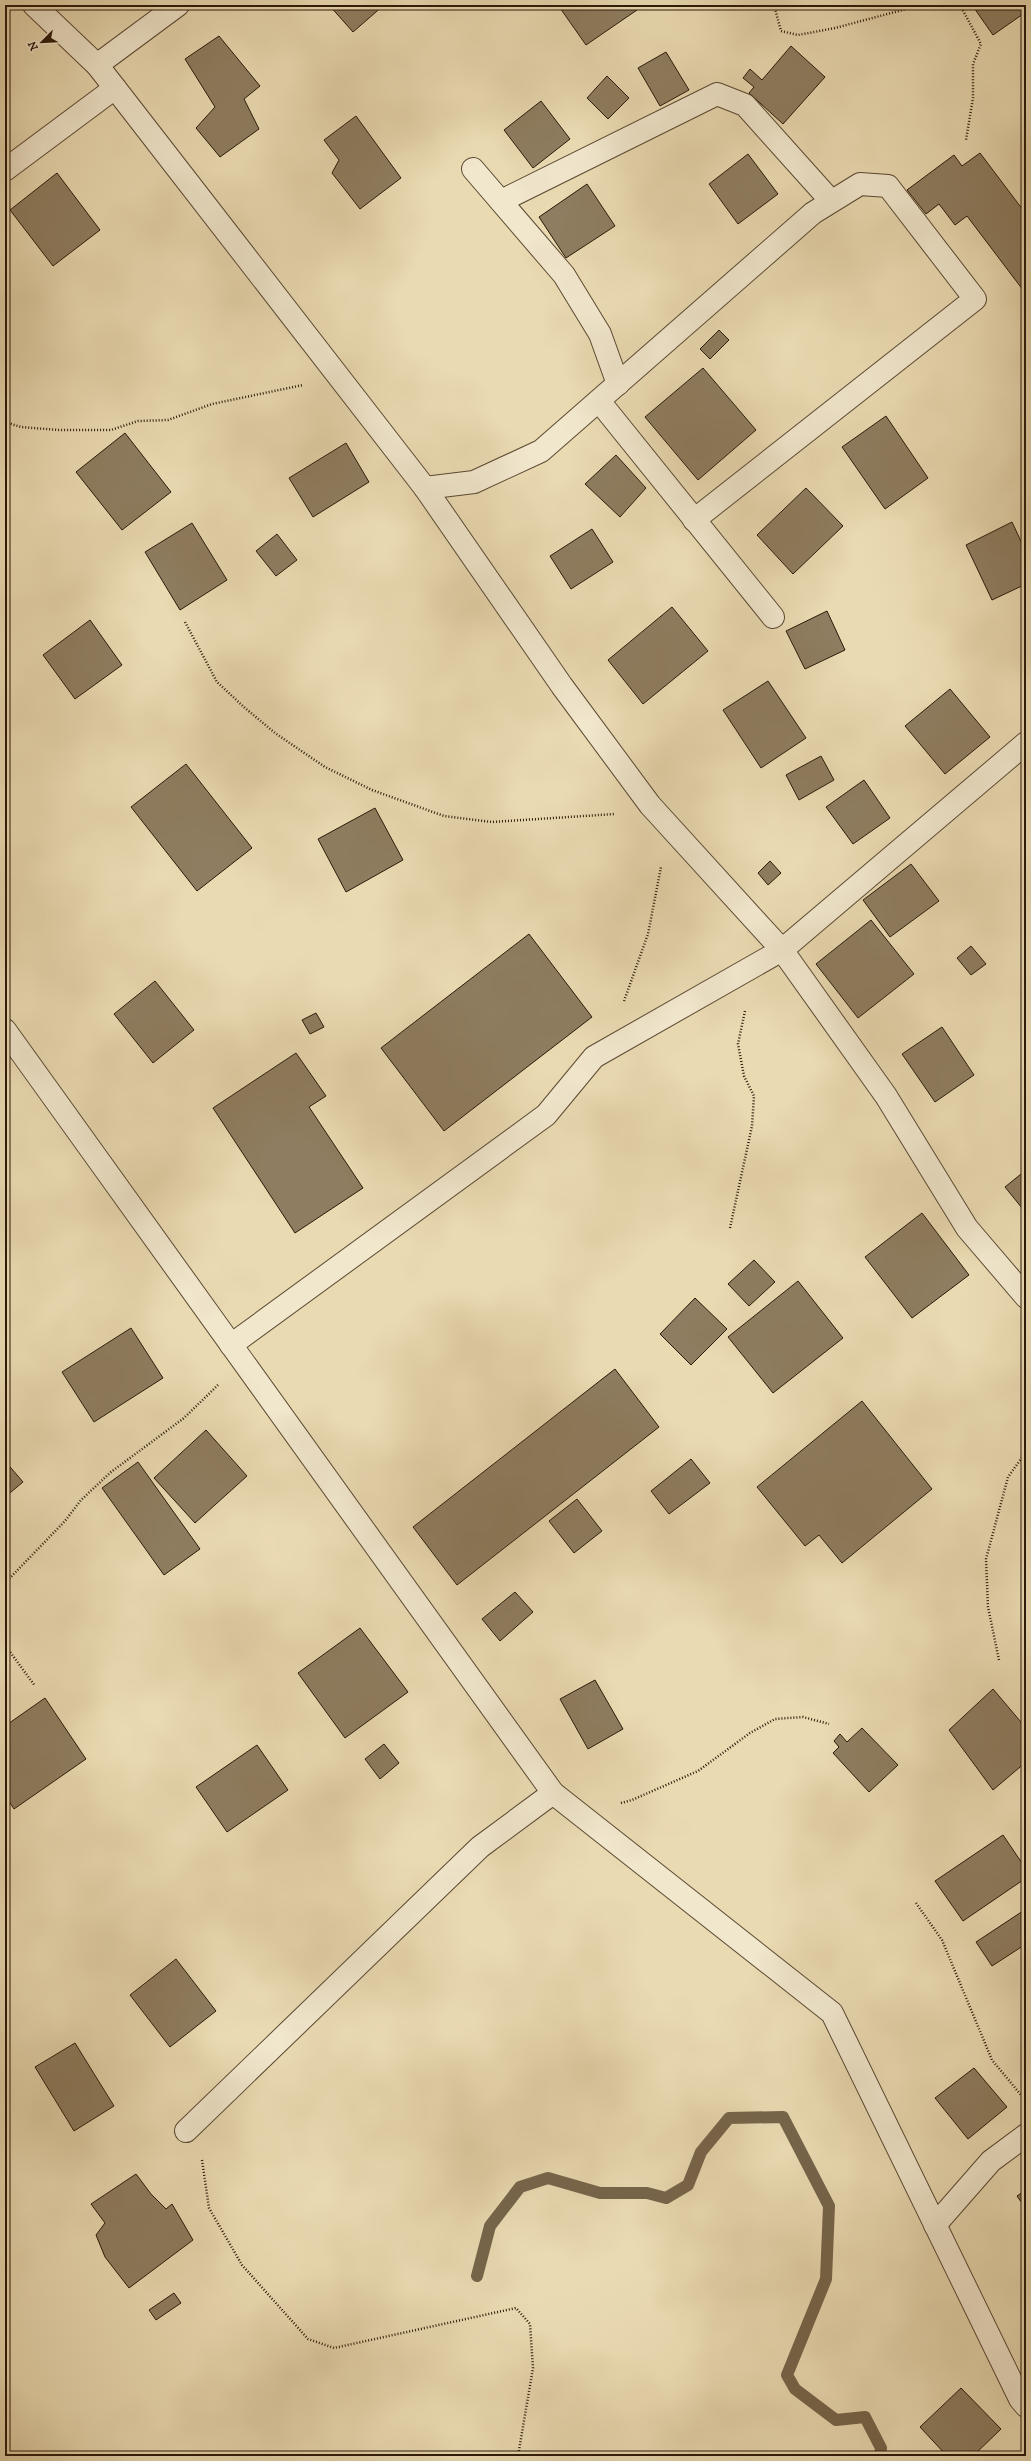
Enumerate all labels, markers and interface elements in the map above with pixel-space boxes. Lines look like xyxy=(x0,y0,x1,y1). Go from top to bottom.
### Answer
north arrow xyxy=(22,22,62,62)
text: N xyxy=(26,39,42,53)

